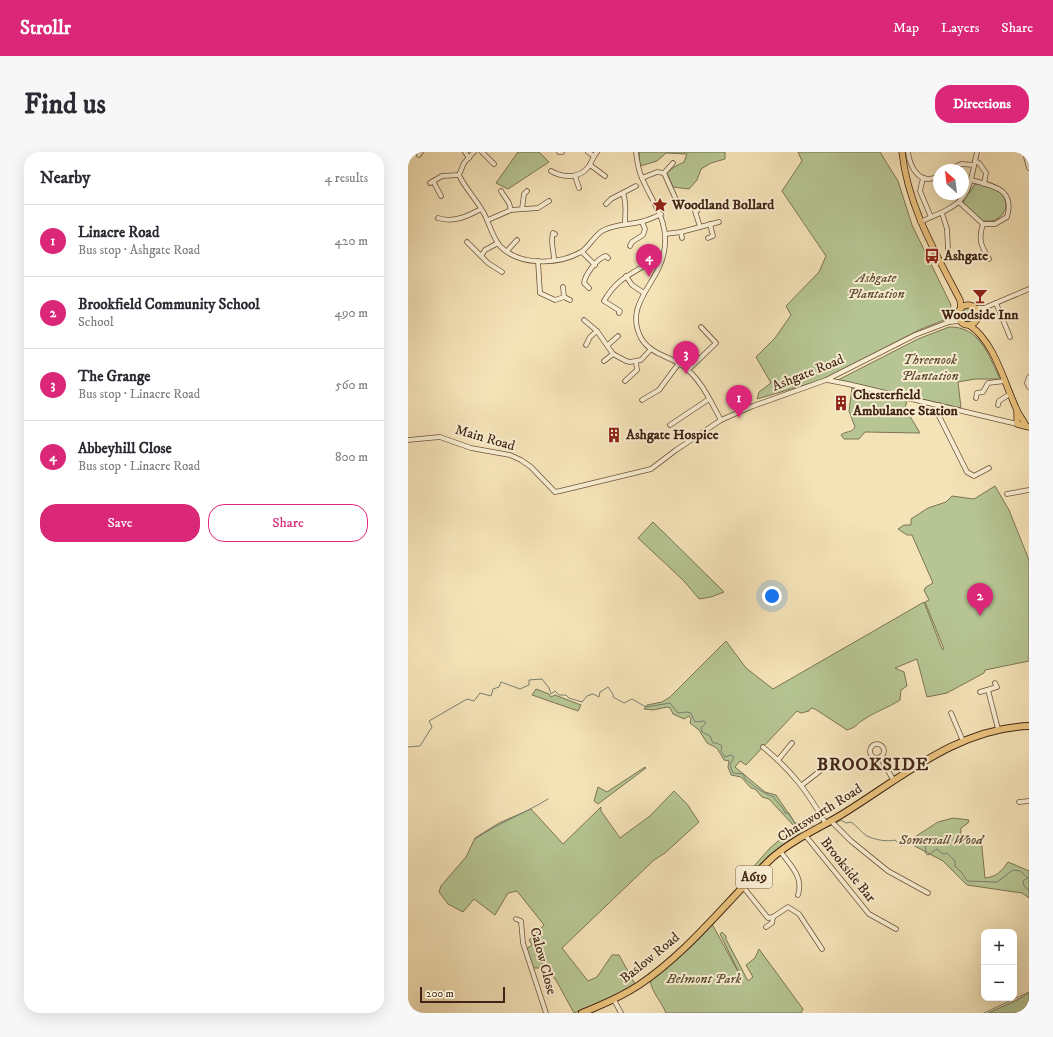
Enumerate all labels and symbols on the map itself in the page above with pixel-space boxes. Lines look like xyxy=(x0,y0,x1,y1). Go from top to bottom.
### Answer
north arrow xyxy=(933,164,969,200)
place icon: Woodland Bollard xyxy=(651,196,669,214)
place label: Woodland Bollard xyxy=(671,196,775,214)
pin: 4 xyxy=(636,244,662,277)
bus stop icon: Ashgate xyxy=(923,247,941,265)
place label: Ashgate xyxy=(943,247,988,265)
park label: Ashgate Plantation xyxy=(847,269,905,303)
bar icon: Woodside Inn xyxy=(971,287,989,305)
place label: Woodside Inn xyxy=(940,306,1019,324)
pin: 3 xyxy=(673,341,699,374)
street label: Ashgate Road xyxy=(769,350,847,396)
park label: Threenook Plantation xyxy=(901,351,959,385)
pin: 1 xyxy=(726,385,752,418)
place label: Chesterfield Ambulance Station xyxy=(852,386,959,420)
building icon: Chesterfield Ambulance Station xyxy=(832,394,850,412)
street label: Main Road xyxy=(453,421,517,455)
building icon: Ashgate Hospice xyxy=(605,426,623,444)
place label: Ashgate Hospice xyxy=(625,426,719,444)
pin: 2 xyxy=(967,583,993,616)
your location xyxy=(762,586,782,606)
district label: BROOKSIDE xyxy=(817,754,929,776)
street label: Chatsworth Road xyxy=(774,780,866,846)
park label: Somersall Wood xyxy=(898,831,985,849)
street label: Brookside Bar xyxy=(816,834,880,907)
road number: A619 xyxy=(736,866,772,888)
street label: Calow Close xyxy=(525,925,561,997)
street label: Baslow Road xyxy=(617,929,683,987)
park label: Belmont Park xyxy=(666,970,742,988)
scale bar xyxy=(420,985,505,1004)

